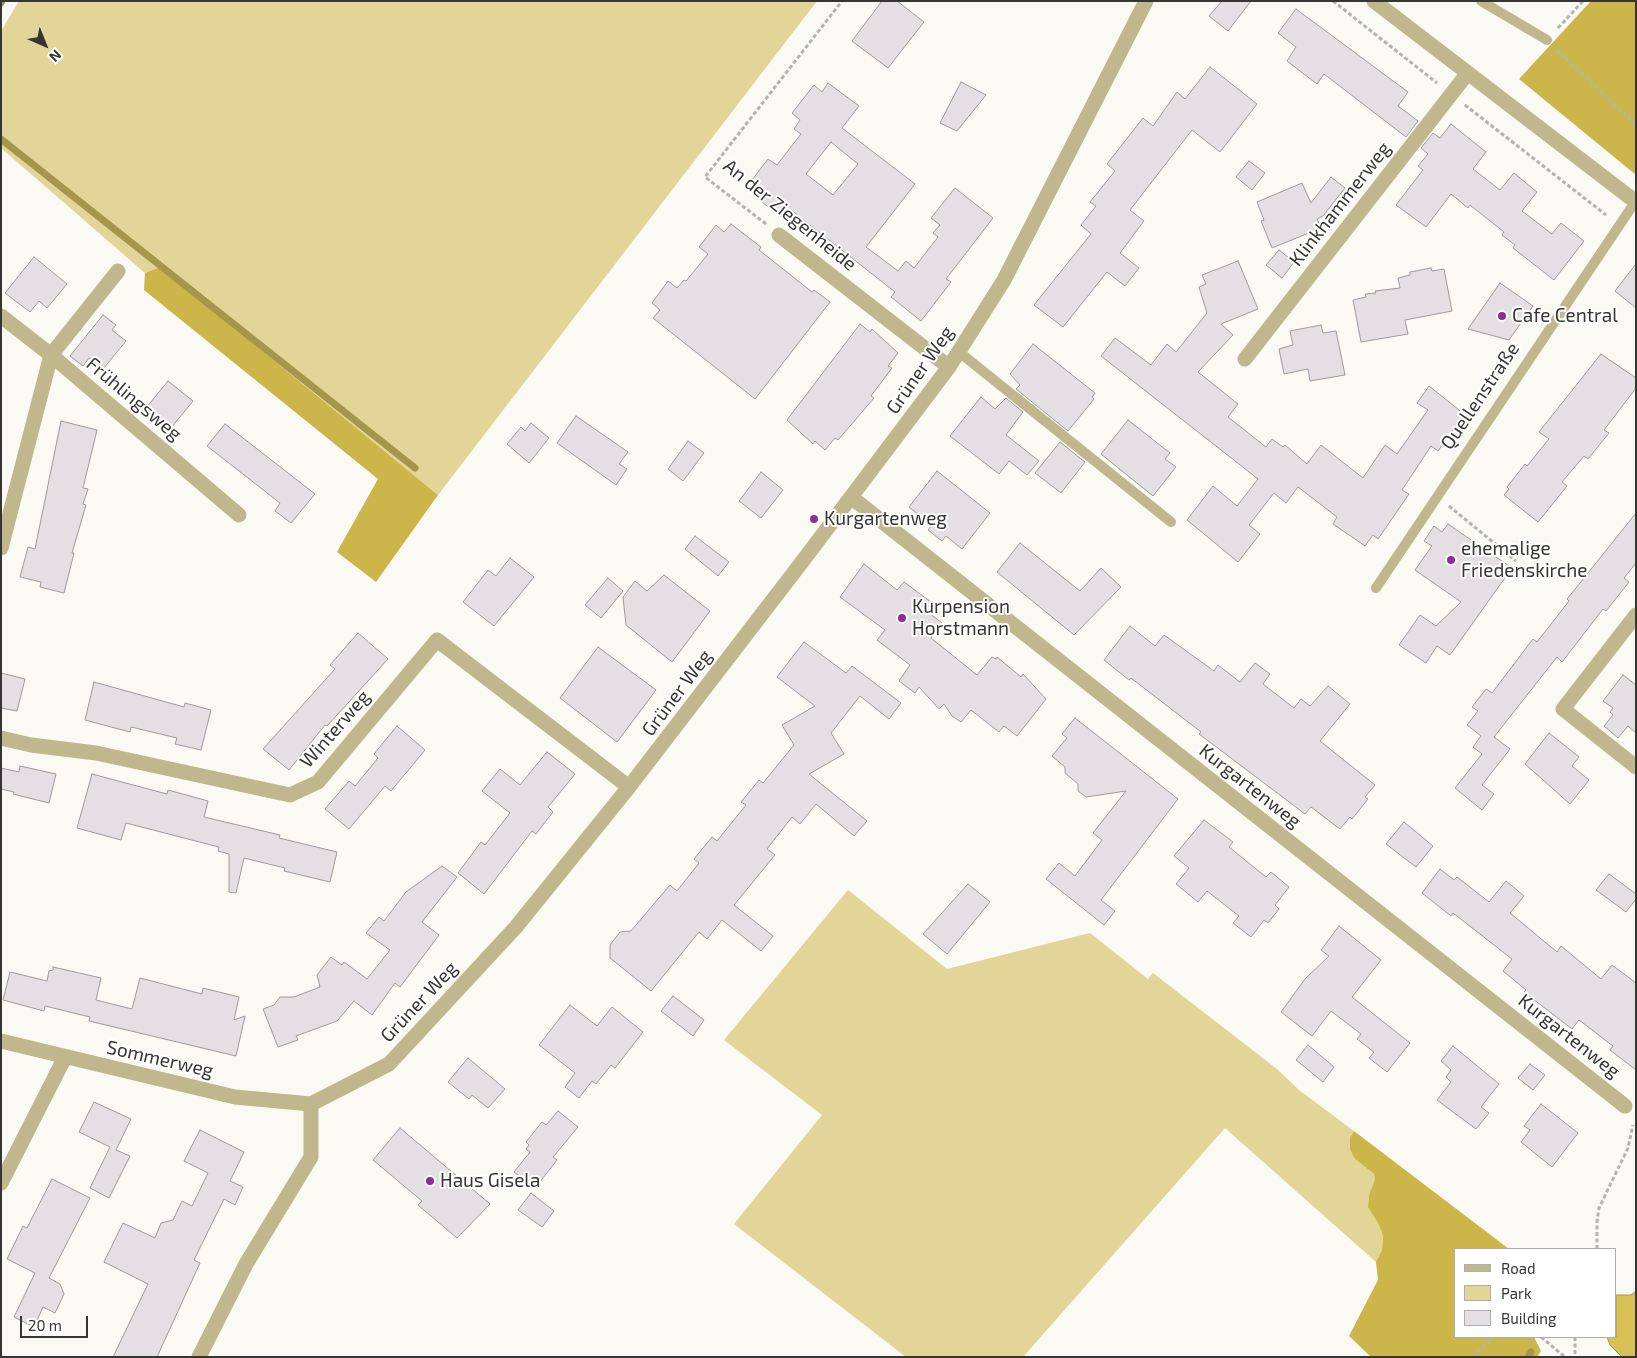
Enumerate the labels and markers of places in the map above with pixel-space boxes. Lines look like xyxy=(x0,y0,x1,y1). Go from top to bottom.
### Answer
place label: Cafe Central xyxy=(1512,305,1618,327)
marker: Cafe Central xyxy=(1496,310,1508,322)
place label: Kurgartenweg xyxy=(824,508,947,530)
marker: Kurgartenweg xyxy=(808,513,820,525)
place label: ehemalige Friedenskirche xyxy=(1461,538,1588,582)
marker: ehemalige Friedenskirche xyxy=(1445,554,1457,566)
place label: Kurpension Horstmann xyxy=(912,596,1010,640)
marker: Kurpension Horstmann xyxy=(896,612,908,624)
place label: Haus Gisela xyxy=(440,1170,540,1192)
marker: Haus Gisela xyxy=(424,1175,436,1187)

